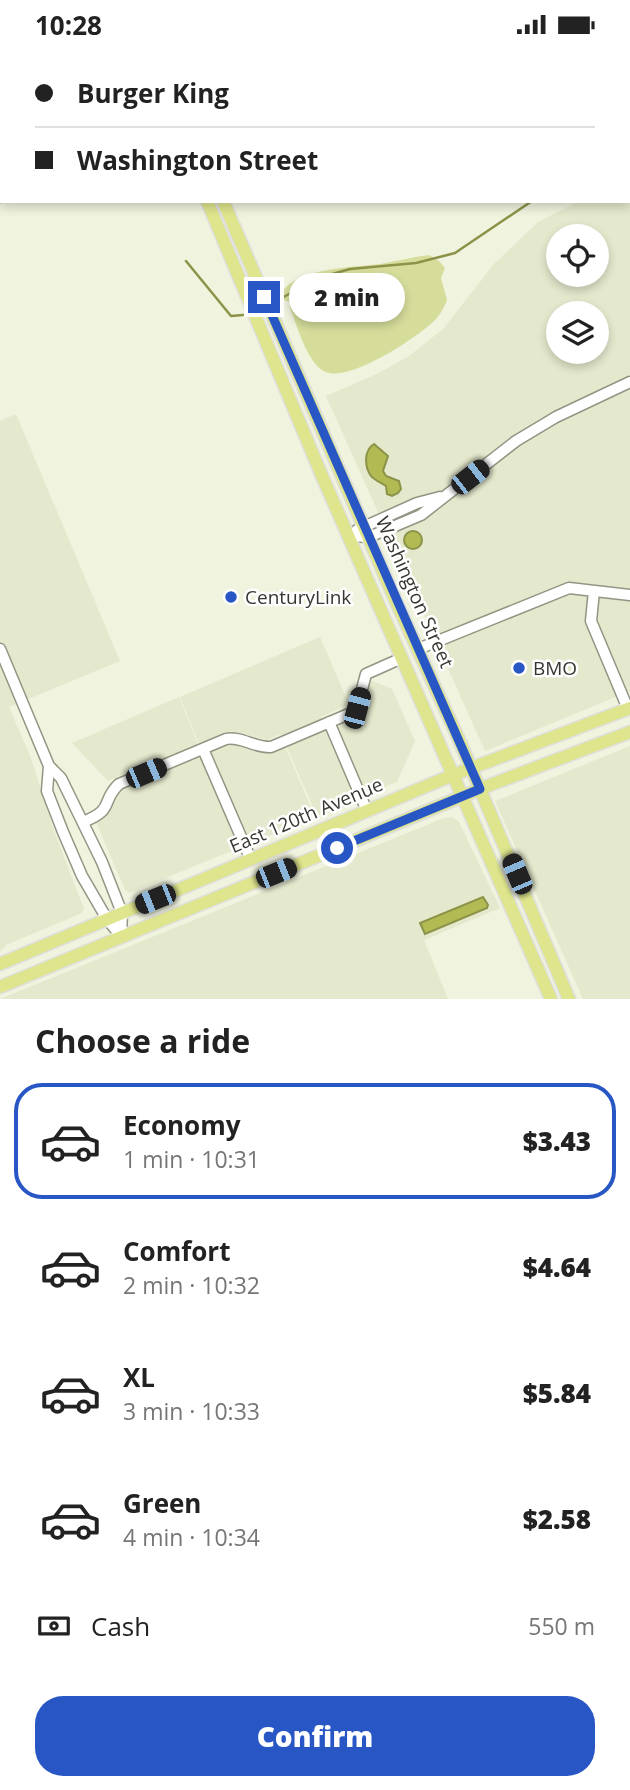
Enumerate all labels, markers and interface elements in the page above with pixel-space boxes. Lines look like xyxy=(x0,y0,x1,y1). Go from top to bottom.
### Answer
text: 10:28 xyxy=(35,7,102,43)
text: Burger King xyxy=(77,75,229,111)
text: Washington Street xyxy=(77,142,318,178)
map controls xyxy=(546,224,609,364)
button: locate xyxy=(546,224,609,287)
callout: 2 min xyxy=(288,273,404,321)
route end xyxy=(248,281,280,313)
text: 2 min xyxy=(314,281,380,313)
button: layers xyxy=(546,301,609,364)
car xyxy=(447,456,494,498)
street label: Washington Street xyxy=(370,512,460,672)
place label: CenturyLink xyxy=(245,584,351,610)
marker: CenturyLink xyxy=(223,589,239,605)
place label: BMO xyxy=(533,655,577,681)
marker: BMO xyxy=(511,660,527,676)
car xyxy=(342,685,373,731)
car xyxy=(123,755,170,791)
street label: East 120th Avenue xyxy=(225,771,387,859)
route start xyxy=(321,832,353,864)
car xyxy=(500,851,535,897)
car xyxy=(253,855,300,891)
car xyxy=(132,881,179,917)
text: Choose a ride xyxy=(35,1019,250,1062)
text: Economy xyxy=(123,1107,241,1143)
icon: car xyxy=(39,1110,102,1173)
text: $3.43 xyxy=(523,1123,591,1159)
text: 1 min · 10:31 xyxy=(123,1143,260,1175)
text: Comfort xyxy=(123,1233,230,1269)
icon: car xyxy=(39,1236,102,1299)
text: $4.64 xyxy=(523,1249,591,1285)
text: 2 min · 10:32 xyxy=(123,1269,260,1301)
text: XL xyxy=(123,1359,155,1395)
icon: car xyxy=(39,1362,102,1425)
text: $5.84 xyxy=(523,1375,591,1411)
text: 3 min · 10:33 xyxy=(123,1395,260,1427)
text: Green xyxy=(123,1485,201,1521)
icon: car xyxy=(39,1488,102,1551)
text: $2.58 xyxy=(523,1501,591,1537)
text: 4 min · 10:34 xyxy=(123,1521,260,1553)
icon: cash xyxy=(35,1607,73,1645)
text: Cash xyxy=(91,1608,150,1644)
text: 550 m xyxy=(528,1610,595,1642)
button: Confirm xyxy=(35,1696,595,1776)

